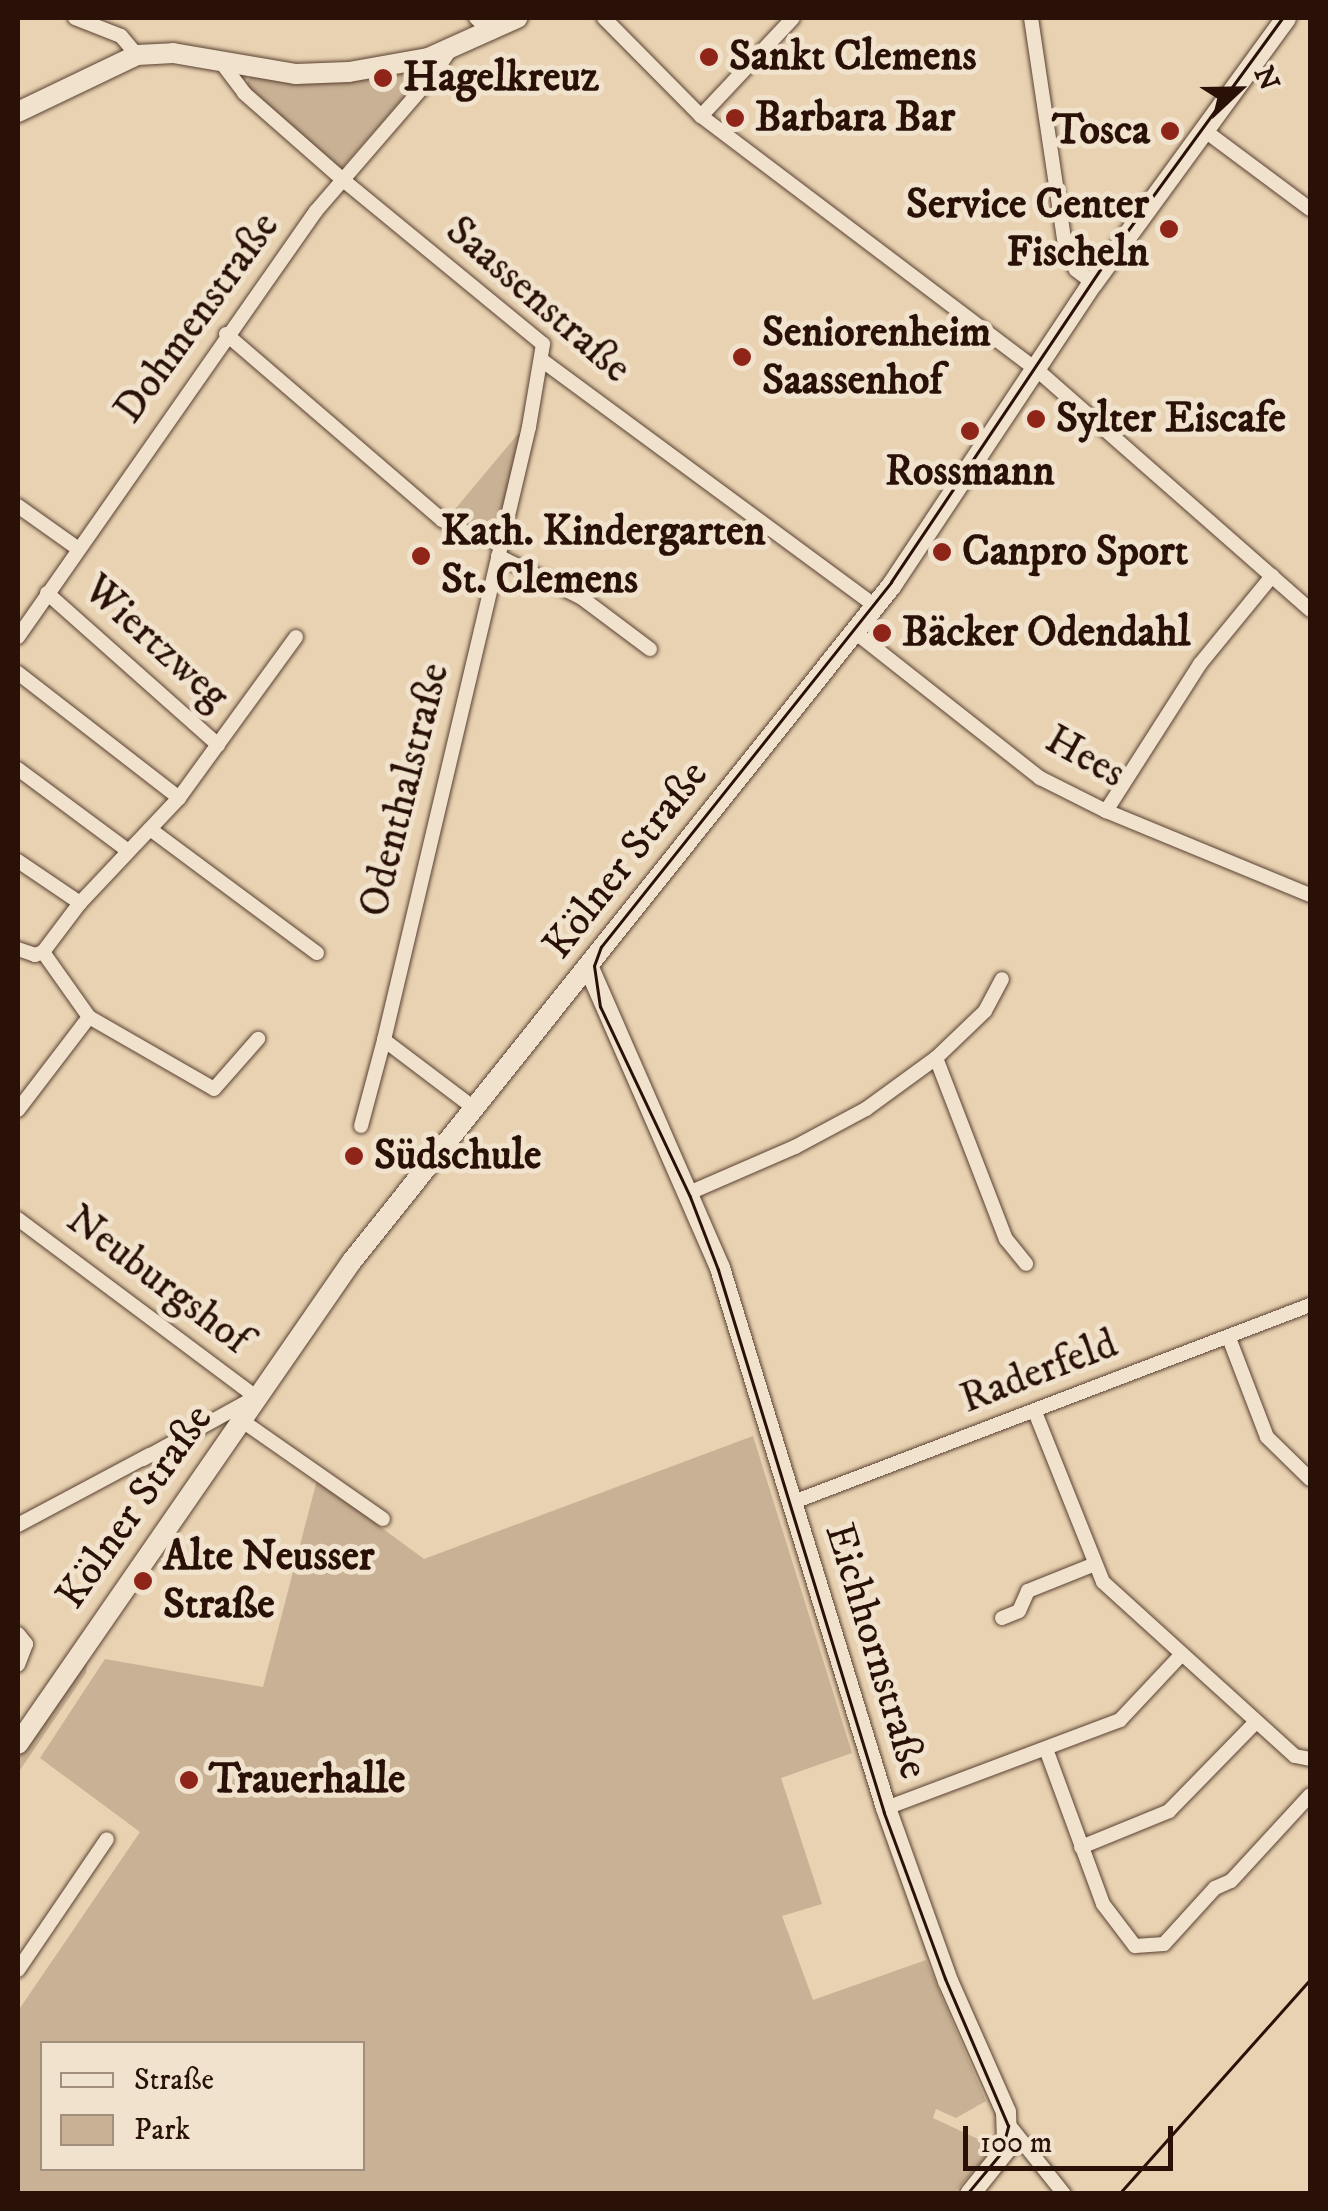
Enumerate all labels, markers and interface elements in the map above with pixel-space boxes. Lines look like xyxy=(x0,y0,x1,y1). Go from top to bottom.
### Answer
place label: Sankt Clemens xyxy=(729,32,976,82)
north arrow xyxy=(1188,40,1288,140)
marker: Sankt Clemens xyxy=(698,46,720,68)
place label: Hagelkreuz xyxy=(403,53,599,103)
text: N xyxy=(1246,61,1287,96)
marker: Hagelkreuz xyxy=(372,67,394,89)
place label: Barbara Bar xyxy=(755,93,955,143)
place label: Tosca xyxy=(1052,106,1150,156)
marker: Barbara Bar xyxy=(724,107,746,129)
marker: Tosca xyxy=(1159,120,1181,142)
place label: Service Center Fischeln xyxy=(906,180,1149,278)
street label: Dohmenstraße xyxy=(104,203,290,433)
street label: Saassenstraße xyxy=(435,206,641,394)
marker: Service Center Fischeln xyxy=(1158,218,1180,240)
place label: Seniorenheim Saassenhof xyxy=(762,308,991,406)
marker: Seniorenheim Saassenhof xyxy=(731,346,753,368)
place label: Sylter Eiscafe xyxy=(1056,394,1286,444)
marker: Sylter Eiscafe xyxy=(1025,408,1047,430)
marker: Rossmann xyxy=(959,420,981,442)
place label: Rossmann xyxy=(885,447,1055,497)
place label: Kath. Kindergarten St. Clemens xyxy=(441,507,766,606)
place label: Canpro Sport xyxy=(962,527,1188,577)
marker: Canpro Sport xyxy=(931,541,953,563)
marker: Kath. Kindergarten St. Clemens xyxy=(410,545,432,567)
street label: Wiertzweg xyxy=(73,565,239,721)
place label: Bäcker Odendahl xyxy=(902,608,1190,658)
marker: Bäcker Odendahl xyxy=(871,622,893,644)
street label: Odenthalstraße xyxy=(349,658,461,922)
street label: Hees xyxy=(1036,715,1134,799)
street label: Kölner Straße xyxy=(533,751,719,969)
place label: Südschule xyxy=(374,1131,541,1181)
marker: Südschule xyxy=(343,1145,365,1167)
street label: Neuburgshof xyxy=(56,1195,260,1365)
street label: Raderfeld xyxy=(953,1319,1125,1425)
street label: Kölner Straße xyxy=(46,1395,224,1619)
street label: Eichhornstraße xyxy=(813,1517,939,1785)
place label: Alte Neusser Straße xyxy=(163,1532,374,1630)
marker: Alte Neusser Straße xyxy=(132,1570,154,1592)
place label: Trauerhalle xyxy=(209,1755,405,1805)
marker: Trauerhalle xyxy=(178,1769,200,1791)
legend xyxy=(40,2041,365,2171)
text: Straße xyxy=(134,2062,214,2099)
scale bar xyxy=(968,2106,1178,2168)
text: Park xyxy=(134,2112,190,2149)
text: 100 m xyxy=(980,2125,1052,2162)

